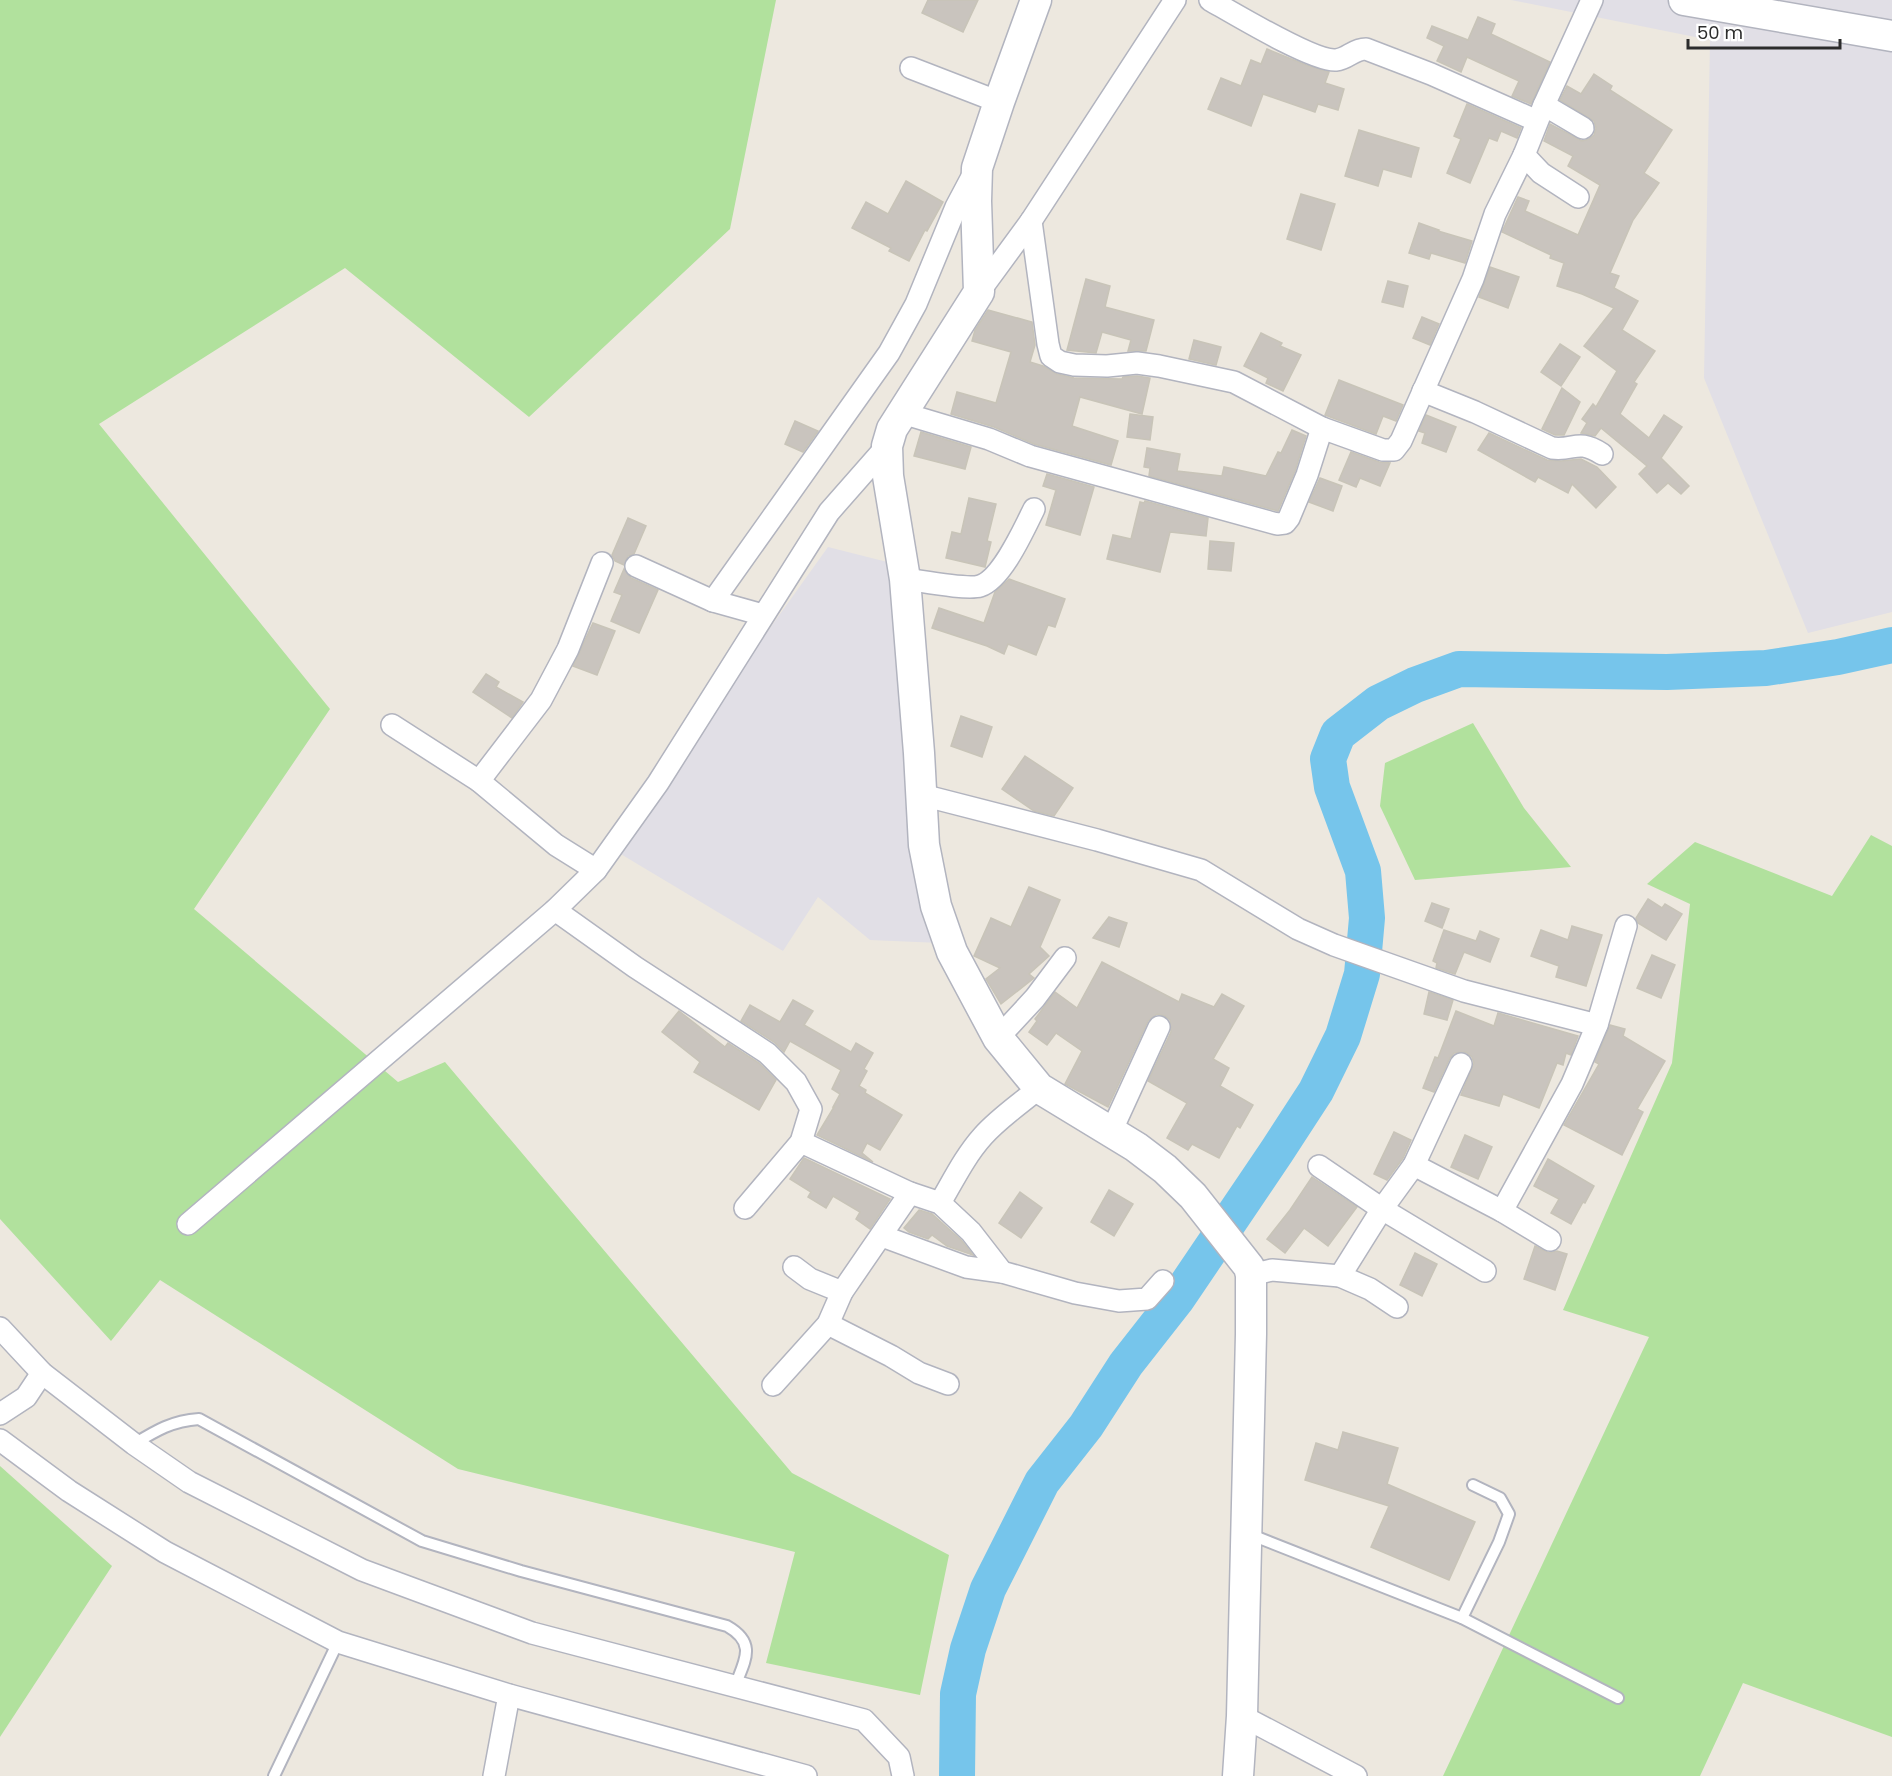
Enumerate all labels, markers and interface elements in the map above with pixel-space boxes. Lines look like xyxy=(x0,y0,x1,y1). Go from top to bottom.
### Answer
scale bar xyxy=(1688,12,1840,50)
text: 50 m xyxy=(1697,20,1743,45)

